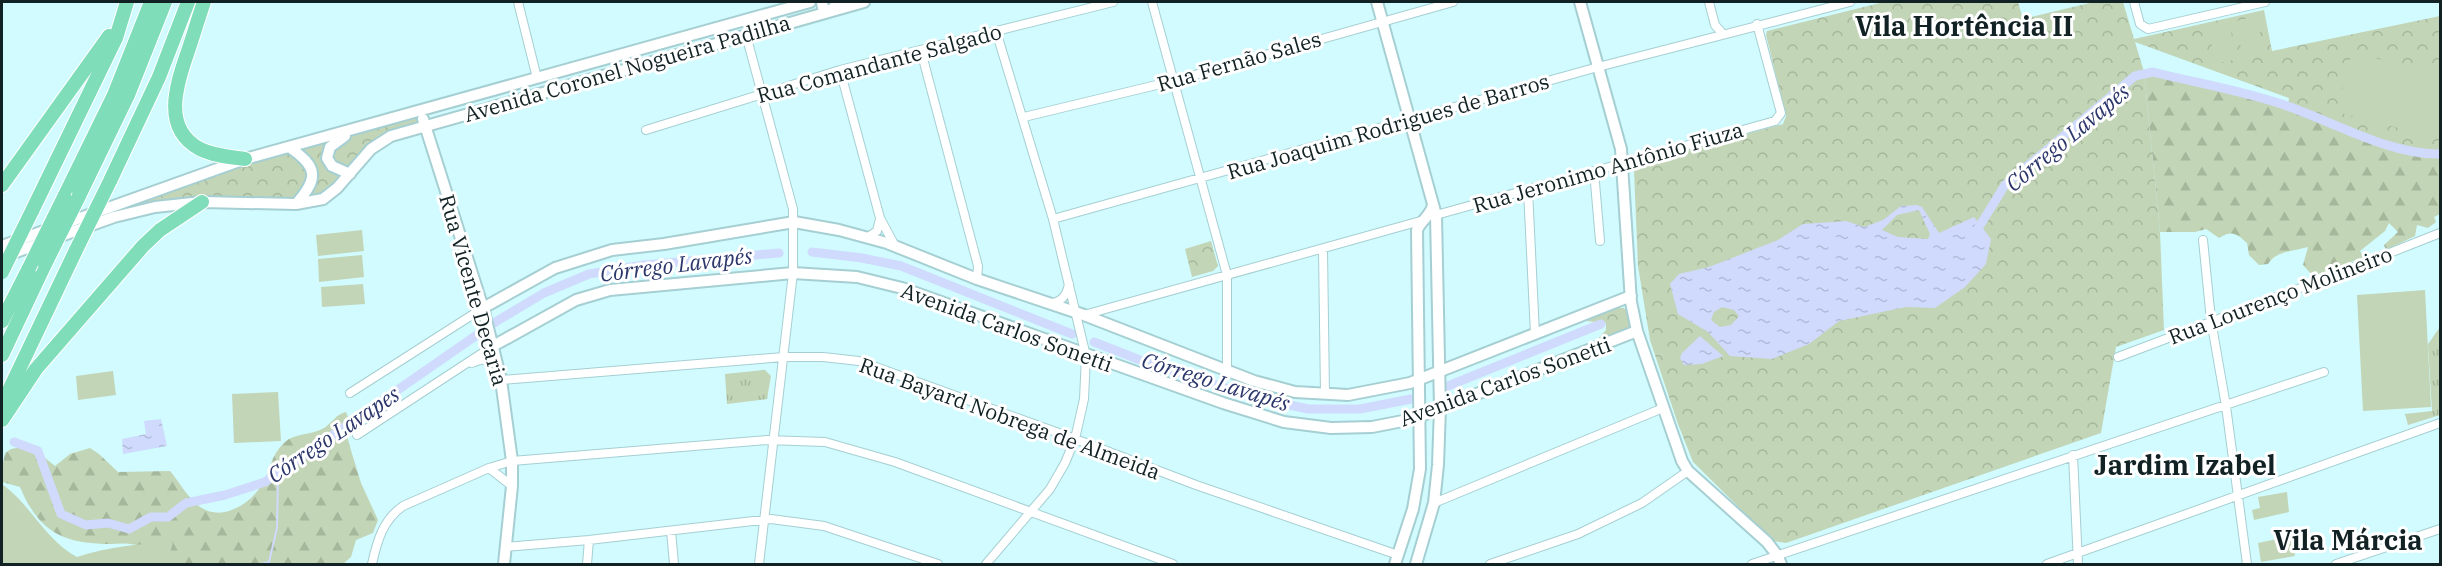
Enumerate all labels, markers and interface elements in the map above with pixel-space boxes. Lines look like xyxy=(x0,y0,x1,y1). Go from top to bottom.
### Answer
street label: Avenida Coronel Nogueira Padilha xyxy=(461,8,793,128)
district label: Vila Hortência II xyxy=(1855,8,2073,43)
street label: Rua Comandante Salgado xyxy=(754,17,1004,109)
street label: Rua Fernão Sales xyxy=(1154,24,1324,98)
street label: Rua Joaquim Rodrigues de Barros xyxy=(1224,67,1552,185)
water label: Córrego Lavapés xyxy=(1999,76,2136,197)
street label: Rua Jeronimo Antônio Fiuza xyxy=(1470,115,1746,219)
street label: Rua Vicente Decaria xyxy=(433,191,515,389)
street label: Rua Lourenço Molineiro xyxy=(2164,239,2396,351)
water label: Córrego Lavapés xyxy=(598,240,755,288)
street label: Avenida Carlos Sonetti xyxy=(898,276,1116,378)
street label: Avenida Carlos Sonetti xyxy=(1396,330,1614,432)
water label: Córrego Lavapés xyxy=(1138,345,1294,418)
street label: Rua Bayard Nobrega de Almeida xyxy=(856,350,1164,486)
water label: Córrego Lavapes xyxy=(261,379,405,489)
district label: Jardim Izabel xyxy=(2094,447,2276,482)
district label: Vila Márcia xyxy=(2273,522,2423,557)

